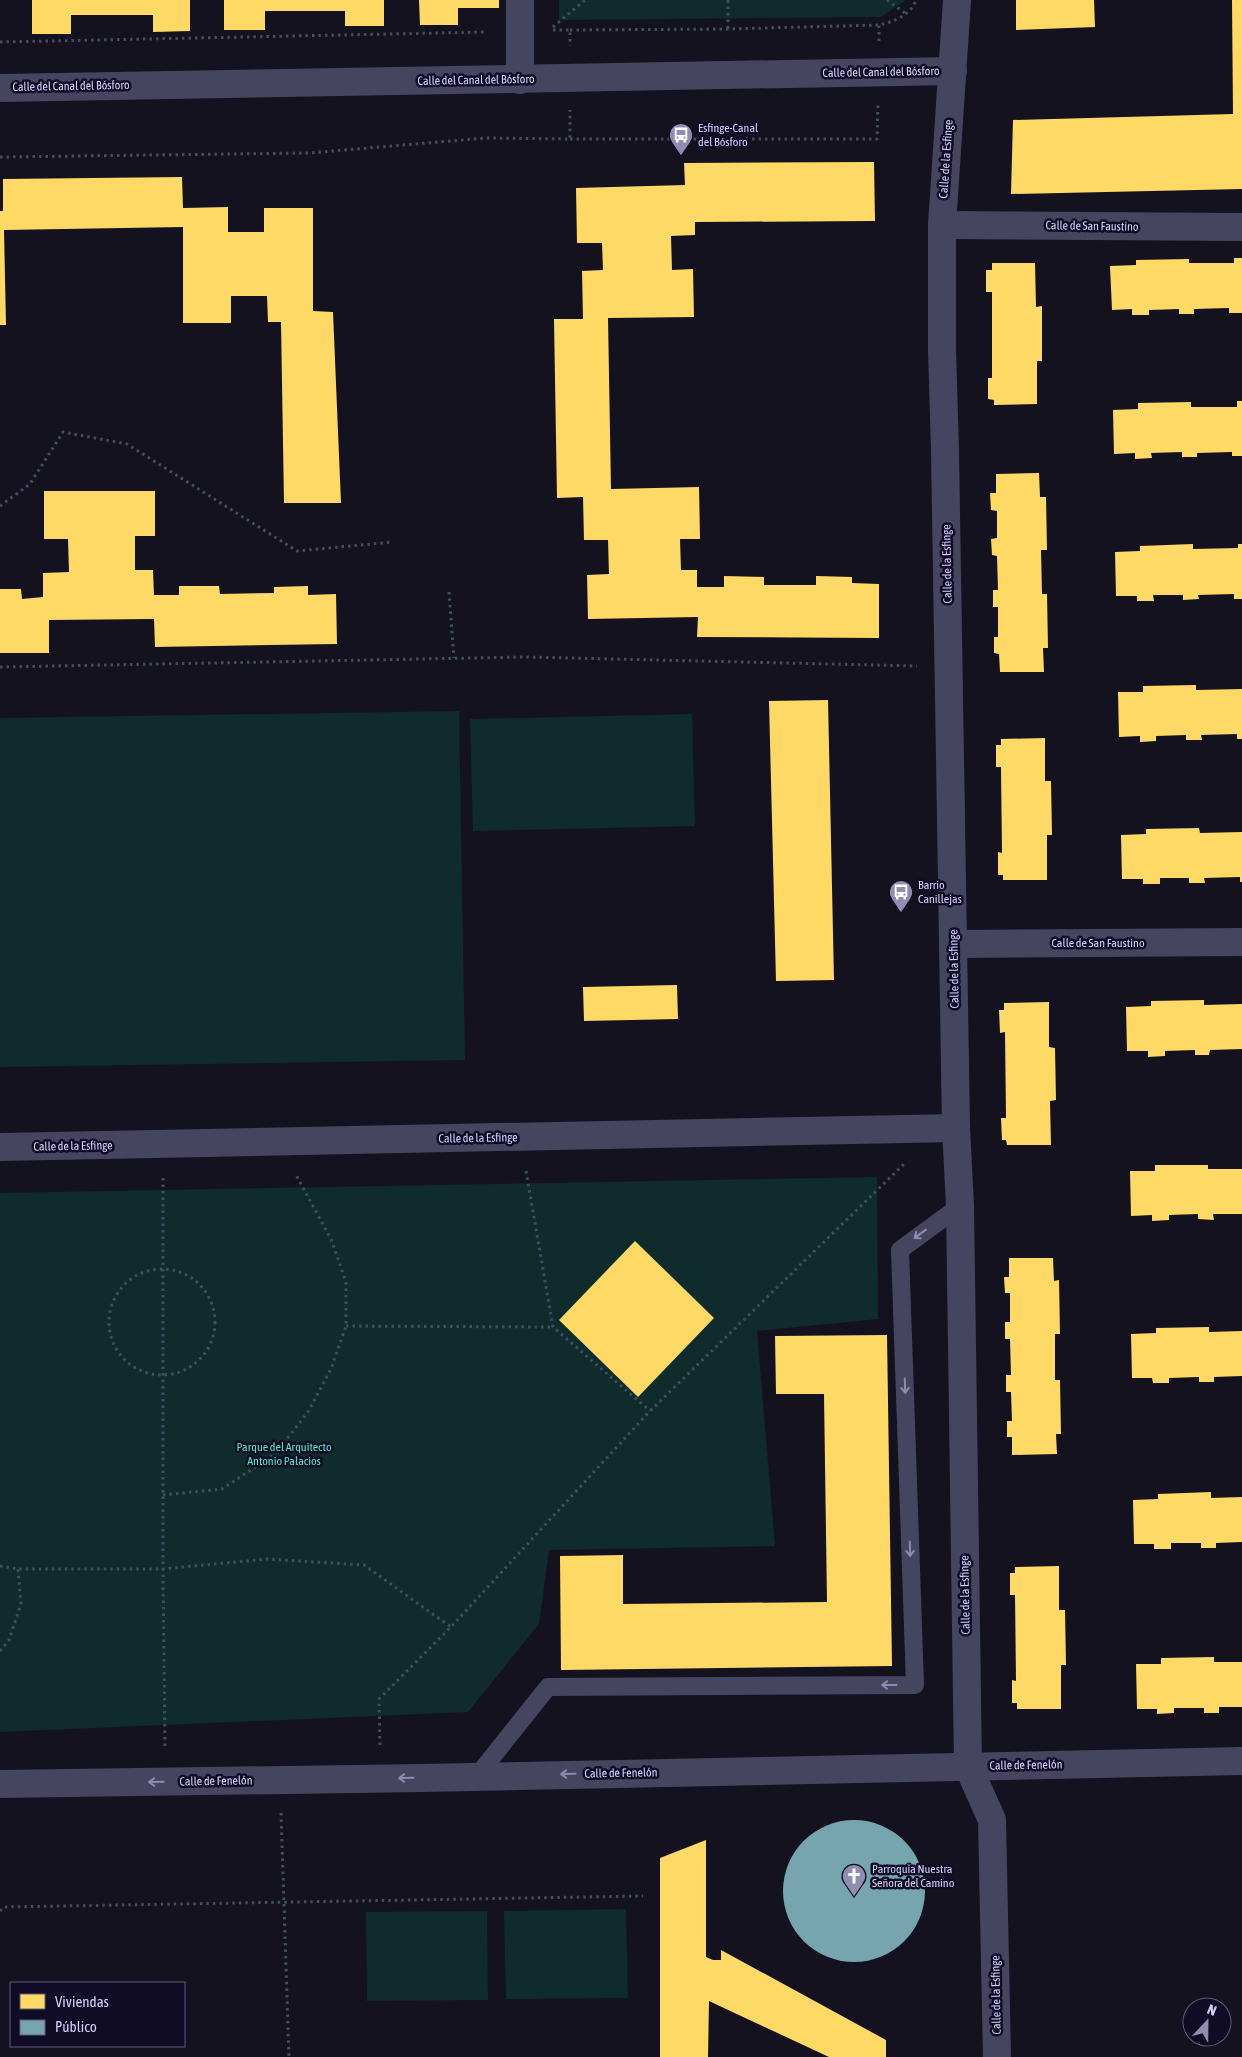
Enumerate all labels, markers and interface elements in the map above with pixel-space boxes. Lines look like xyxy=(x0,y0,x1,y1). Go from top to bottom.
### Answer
street label: Calle del Canal del Bósforo xyxy=(822,64,940,80)
street label: Calle del Canal del Bósforo xyxy=(417,72,535,88)
street label: Calle del Canal del Bósforo xyxy=(12,78,130,94)
street label: Calle de la Esfinge xyxy=(936,119,956,199)
place label: Esfinge-Canal del Bósforo xyxy=(698,121,759,149)
bus stop icon: Esfinge-Canal del Bósforo xyxy=(668,122,694,156)
street label: Calle de San Faustino xyxy=(1045,218,1139,234)
street label: Calle de la Esfinge xyxy=(939,524,955,604)
place label: Barrio Canillejas xyxy=(918,878,962,906)
bus stop icon: Barrio Canillejas xyxy=(888,879,914,913)
street label: Calle de la Esfinge xyxy=(946,929,962,1009)
street label: Calle de San Faustino xyxy=(1051,936,1145,950)
street label: Calle de la Esfinge xyxy=(438,1130,518,1146)
street label: Calle de la Esfinge xyxy=(33,1138,113,1154)
one-way arrow xyxy=(913,1229,927,1239)
one-way arrow xyxy=(900,1378,909,1394)
park label: Parque del Arquitecto Antonio Palacios xyxy=(236,1440,332,1468)
one-way arrow xyxy=(906,1540,915,1556)
street label: Calle de la Esfinge xyxy=(957,1555,973,1635)
one-way arrow xyxy=(881,1680,898,1690)
street label: Calle de Fenelón xyxy=(989,1757,1063,1773)
street label: Calle de Fenelón xyxy=(584,1765,658,1781)
one-way arrow xyxy=(560,1769,576,1779)
street label: Calle de Fenelón xyxy=(179,1773,253,1789)
one-way arrow xyxy=(398,1774,414,1783)
one-way arrow xyxy=(148,1777,164,1787)
place label: Parroquia Nuestra Señora del Camino xyxy=(872,1862,955,1890)
church icon: Parroquia Nuestra Señora del Camino xyxy=(841,1863,867,1897)
street label: Calle de la Esfinge xyxy=(988,1955,1004,2035)
legend xyxy=(10,1982,185,2047)
text: Viviendas xyxy=(55,1993,109,2010)
north arrow xyxy=(1182,1997,1232,2047)
text: N xyxy=(1205,2001,1219,2019)
text: Público xyxy=(55,2018,97,2035)

